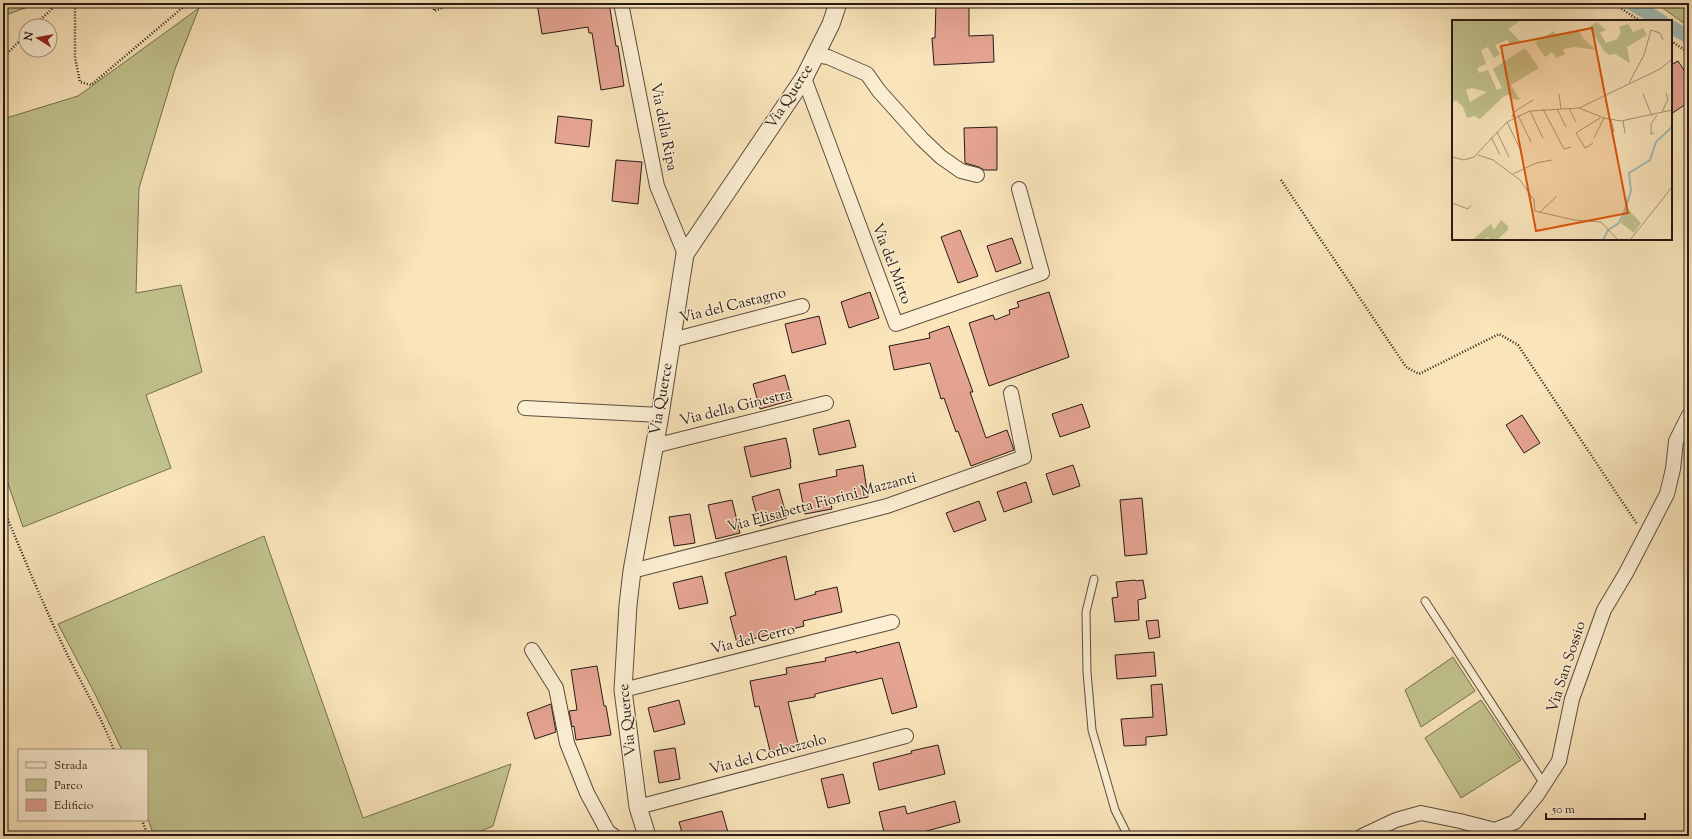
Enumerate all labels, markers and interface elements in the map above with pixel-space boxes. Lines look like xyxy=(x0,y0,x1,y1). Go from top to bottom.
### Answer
north arrow xyxy=(18,18,58,58)
inset map xyxy=(1452,20,1672,240)
text: N xyxy=(20,30,38,43)
street label: Via Querce xyxy=(761,61,819,133)
street label: Via della Ripa xyxy=(644,81,682,173)
street label: Via del Mirto xyxy=(866,220,916,308)
street label: Via del Castagno xyxy=(678,283,788,329)
street label: Via Querce xyxy=(645,361,679,437)
street label: Via della Ginestra xyxy=(678,384,794,432)
street label: Via Elisabetta Fiorini Mazzanti xyxy=(725,468,919,538)
street label: Via del Cerro xyxy=(709,619,797,661)
street label: Via San Sossio xyxy=(1542,619,1592,715)
street label: Via Querce xyxy=(614,682,642,757)
street label: Via del Corbezzolo xyxy=(707,729,829,781)
legend xyxy=(18,749,148,821)
text: Strada xyxy=(54,757,88,775)
text: Parco xyxy=(54,777,83,795)
scale bar xyxy=(1546,795,1645,821)
text: Edificio xyxy=(54,797,94,815)
text: 50 m xyxy=(1551,801,1575,819)

